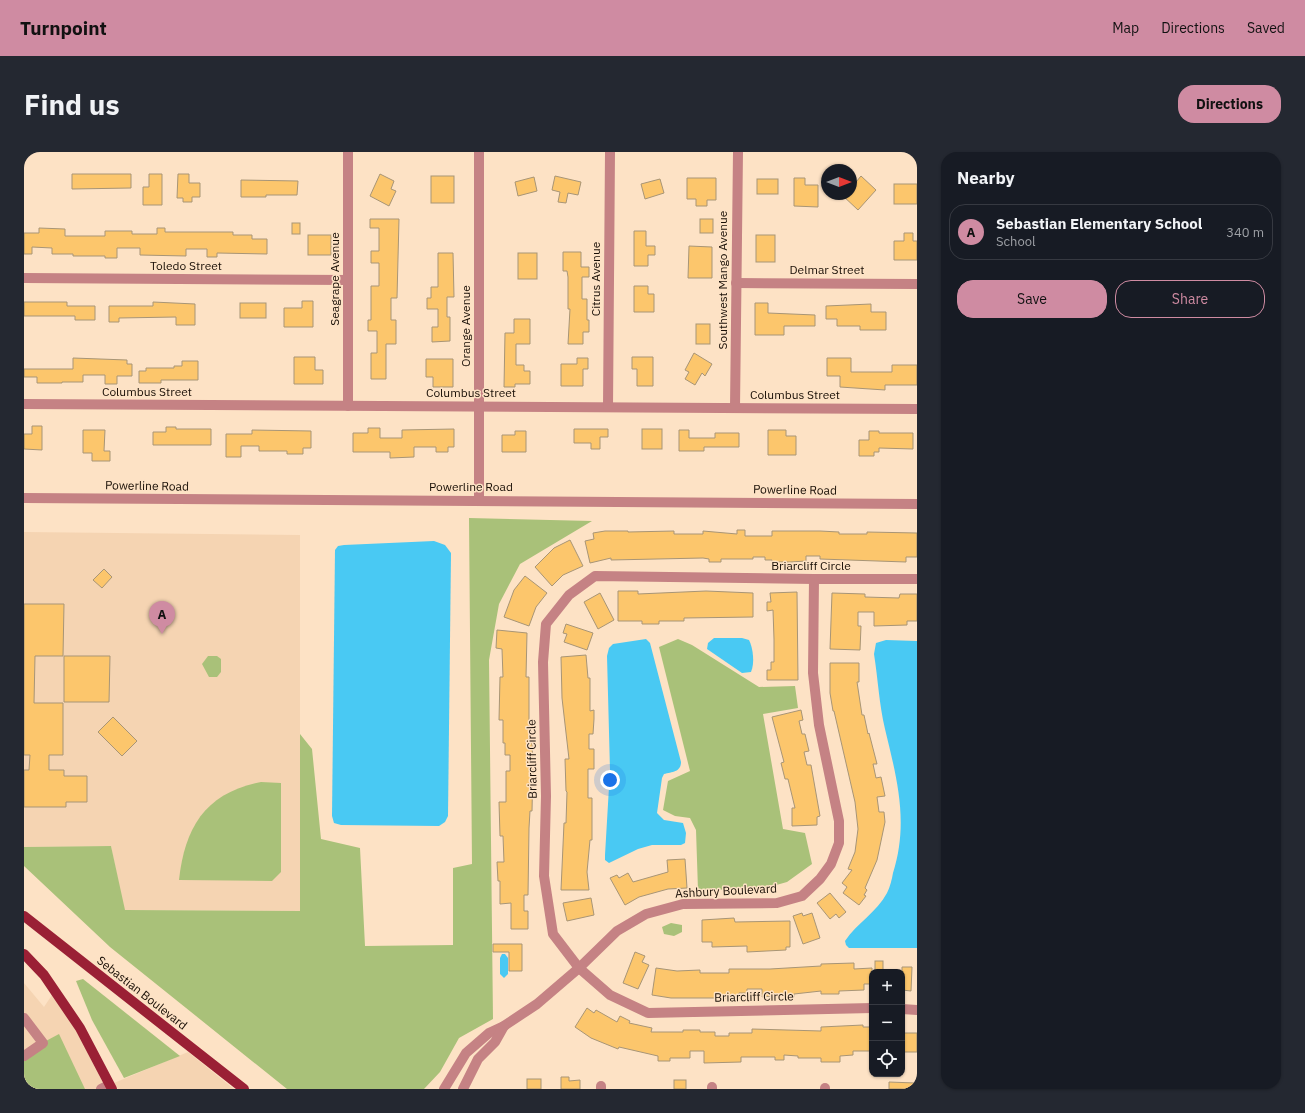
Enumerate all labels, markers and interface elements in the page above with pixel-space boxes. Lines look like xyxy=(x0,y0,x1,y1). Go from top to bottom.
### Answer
text: Turnpoint xyxy=(20,16,107,40)
text: Map xyxy=(1112,19,1139,37)
text: Directions xyxy=(1161,19,1225,37)
text: Saved xyxy=(1247,19,1285,37)
button: Directions xyxy=(1178,85,1281,123)
text: Find us xyxy=(24,86,120,123)
north arrow xyxy=(821,164,857,200)
text: Nearby xyxy=(957,167,1015,189)
street label: Southwest Mango Avenue xyxy=(715,210,730,349)
text: Sebastian Elementary School xyxy=(996,214,1202,233)
text: A xyxy=(967,224,975,241)
text: 340 m xyxy=(1226,224,1264,241)
street label: Seagrape Avenue xyxy=(327,232,342,326)
text: School xyxy=(996,233,1036,250)
street label: Citrus Avenue xyxy=(588,241,603,316)
street label: Toledo Street xyxy=(150,258,222,273)
street label: Delmar Street xyxy=(790,262,864,277)
button: Save xyxy=(957,280,1107,318)
button: Share xyxy=(1115,280,1265,318)
street label: Orange Avenue xyxy=(458,285,473,367)
street label: Columbus Street xyxy=(102,384,192,399)
street label: Columbus Street xyxy=(426,385,516,400)
street label: Columbus Street xyxy=(750,387,840,402)
street label: Powerline Road xyxy=(105,477,189,494)
street label: Powerline Road xyxy=(429,479,513,494)
street label: Powerline Road xyxy=(753,481,837,498)
street label: Briarcliff Circle xyxy=(771,558,851,573)
pin: A xyxy=(149,601,175,634)
street label: Briarcliff Circle xyxy=(523,719,540,799)
your location xyxy=(600,770,620,790)
street label: Ashbury Boulevard xyxy=(675,880,777,901)
street label: Sebastian Boulevard xyxy=(94,953,190,1033)
map controls xyxy=(869,969,905,1077)
button: + xyxy=(869,969,905,1005)
street label: Briarcliff Circle xyxy=(714,988,794,1005)
button: − xyxy=(869,1005,905,1041)
button: locate xyxy=(869,1041,905,1077)

